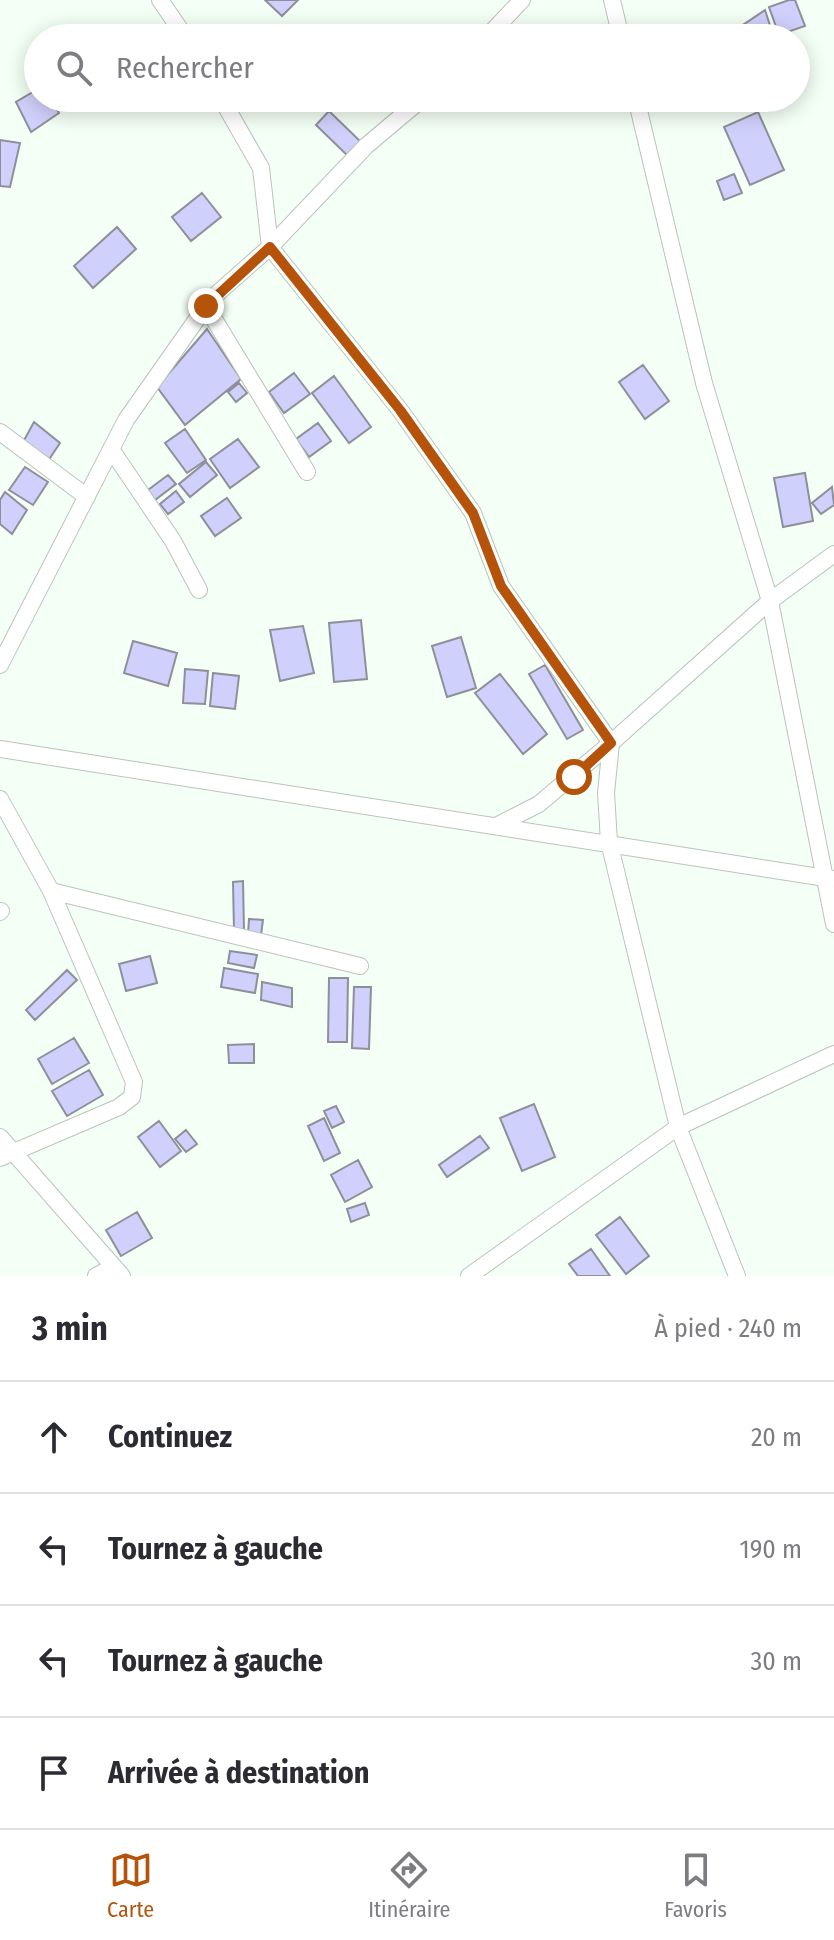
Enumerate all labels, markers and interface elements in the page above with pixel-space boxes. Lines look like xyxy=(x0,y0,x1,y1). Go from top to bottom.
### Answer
search box xyxy=(24,24,810,112)
icon: search xyxy=(52,46,96,90)
text: Rechercher xyxy=(116,50,254,86)
route end xyxy=(188,288,224,324)
route start xyxy=(556,759,592,795)
text: 3 min xyxy=(32,1308,108,1349)
text: À pied · 240 m xyxy=(654,1313,802,1344)
icon: ahead xyxy=(32,1415,76,1459)
text: Continuez xyxy=(108,1419,232,1455)
text: 20 m xyxy=(751,1422,802,1453)
icon: left xyxy=(32,1527,76,1571)
text: Tournez à gauche xyxy=(108,1531,323,1567)
text: 190 m xyxy=(740,1534,802,1565)
icon: left xyxy=(32,1639,76,1683)
text: Tournez à gauche xyxy=(108,1643,323,1679)
text: 30 m xyxy=(751,1646,802,1677)
icon: arrive xyxy=(32,1751,76,1795)
text: Arrivée à destination xyxy=(108,1755,369,1791)
tab: Carte xyxy=(107,1848,154,1923)
tab: Itinéraire xyxy=(368,1848,450,1923)
tab: Favoris xyxy=(664,1848,727,1923)

